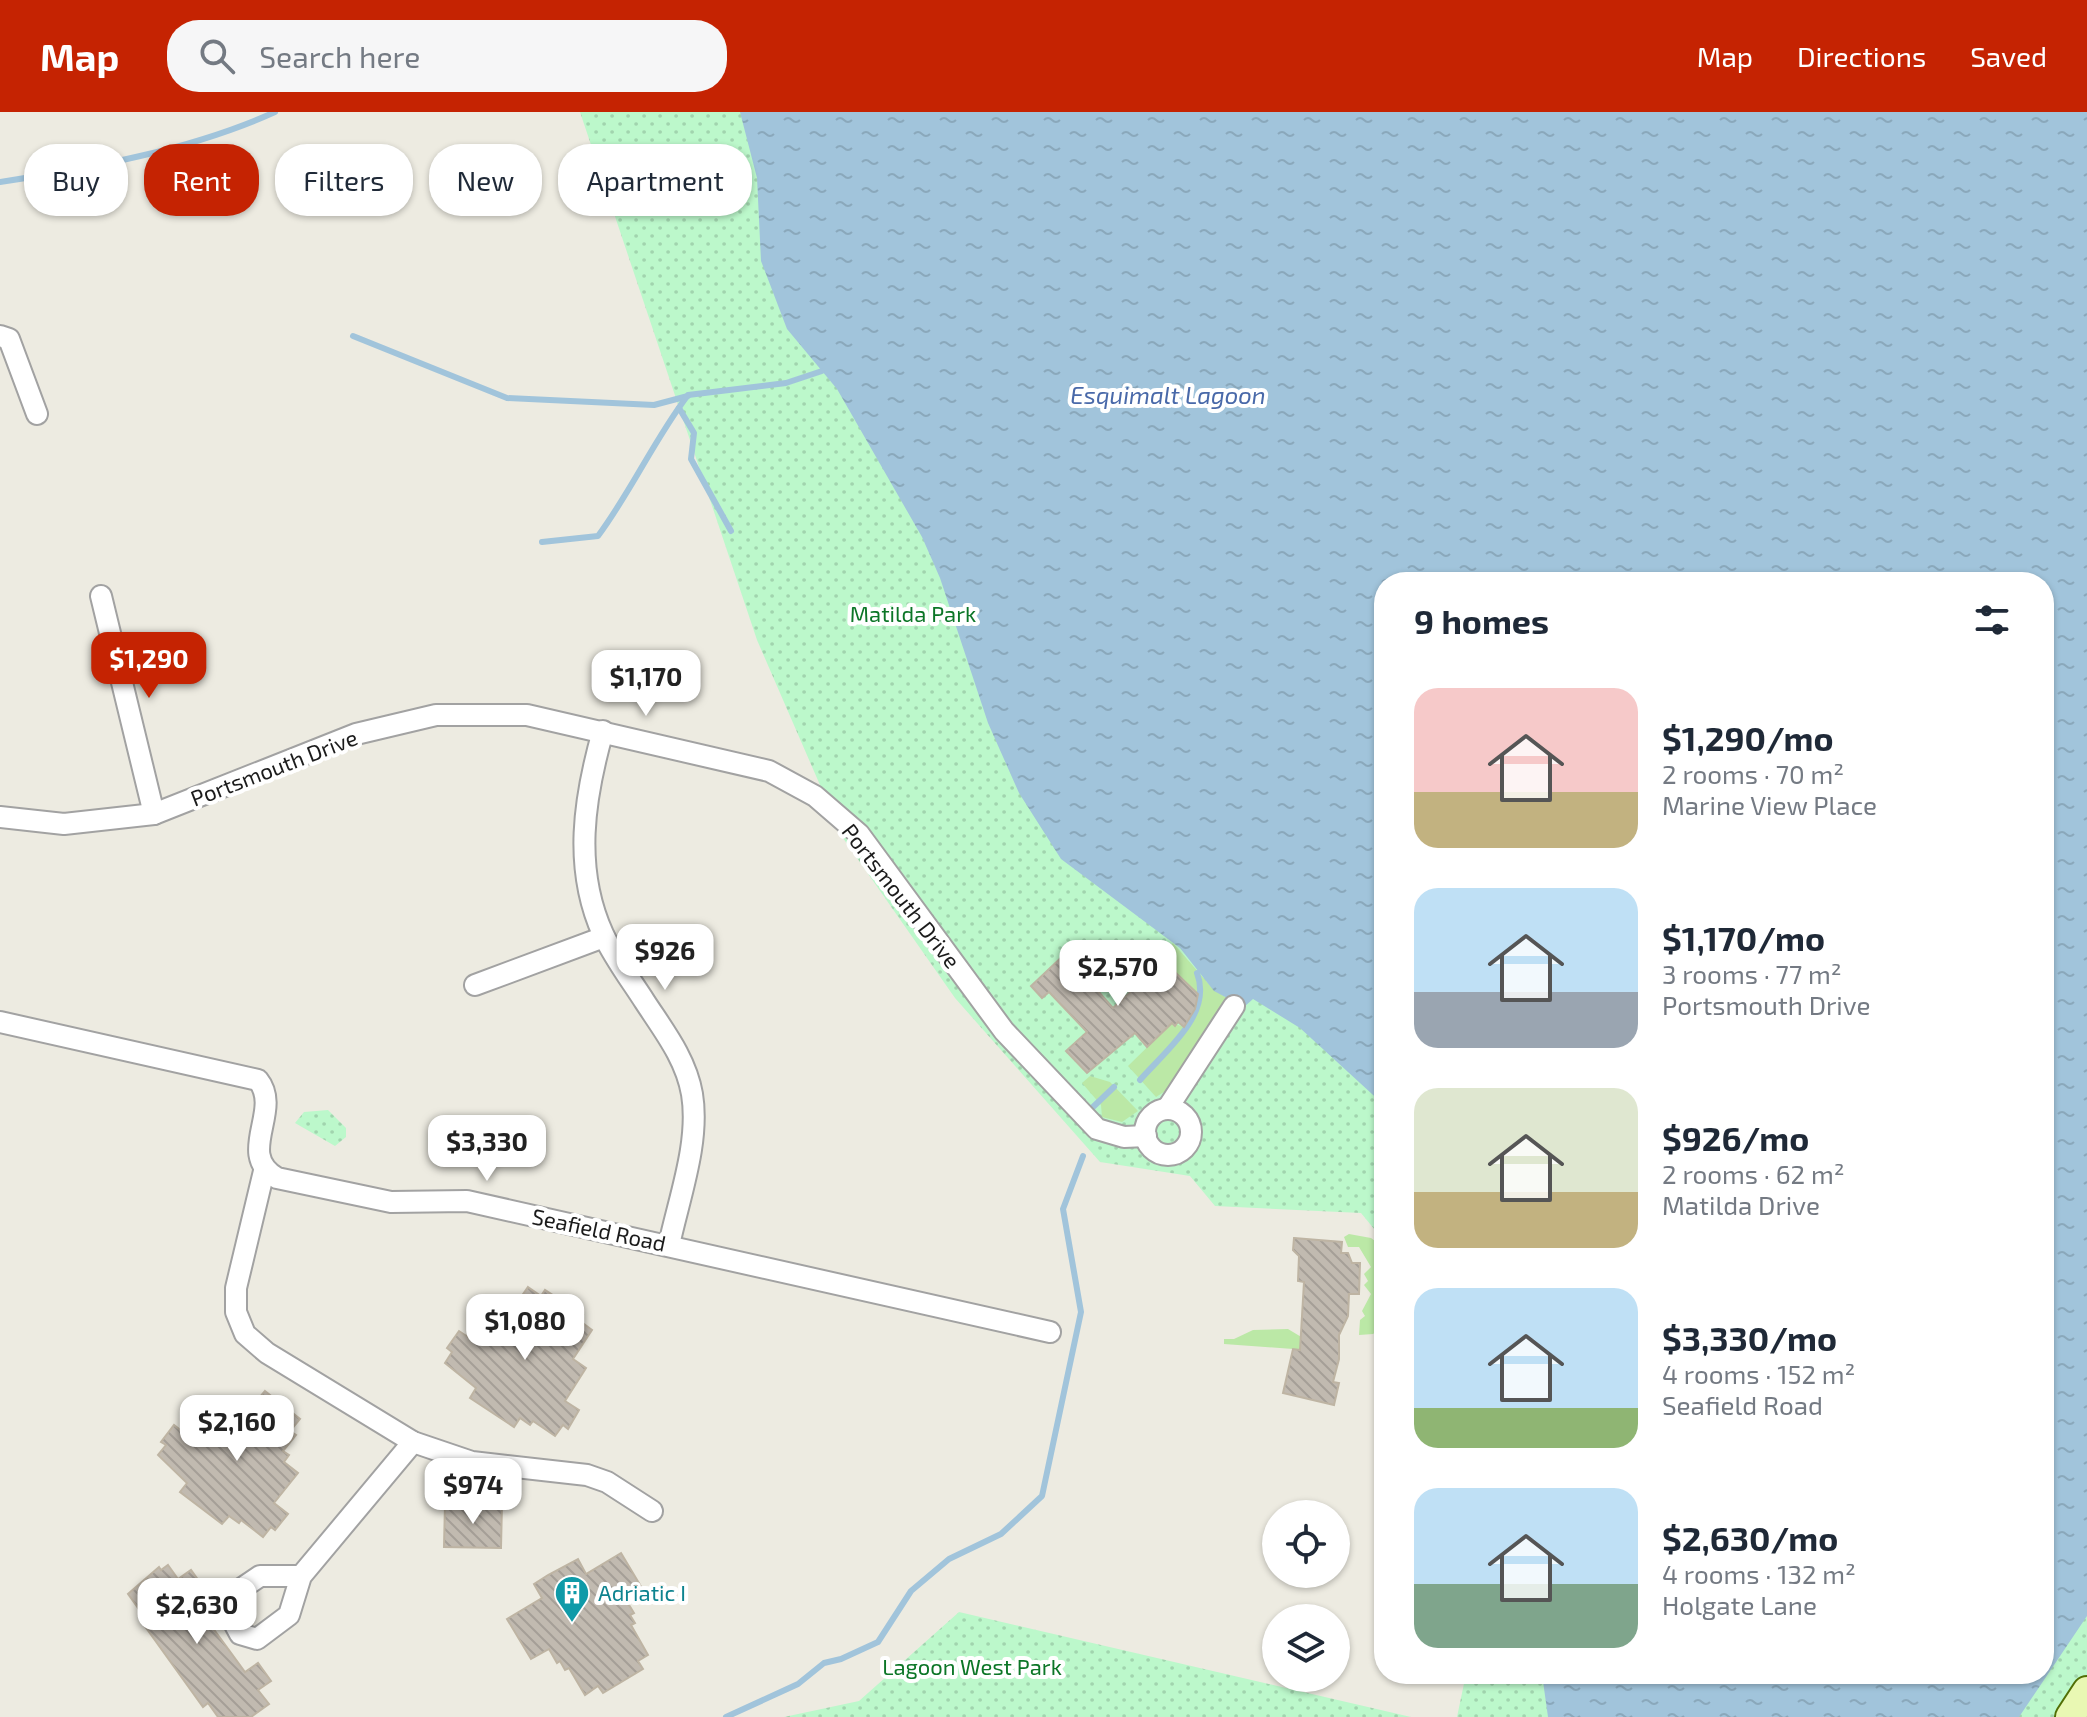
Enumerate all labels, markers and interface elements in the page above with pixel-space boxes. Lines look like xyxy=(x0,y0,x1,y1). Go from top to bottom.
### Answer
search box xyxy=(167,20,727,92)
text: Map xyxy=(40,33,119,79)
icon: search xyxy=(195,34,239,78)
text: Search here xyxy=(259,38,420,74)
text: Map xyxy=(1697,39,1753,73)
text: Directions xyxy=(1797,39,1926,73)
text: Saved xyxy=(1970,39,2047,73)
chip: Buy xyxy=(24,144,128,216)
chip: Rent xyxy=(144,144,259,216)
chip: Filters xyxy=(275,144,413,216)
chip: New xyxy=(429,144,542,216)
chip: Apartment xyxy=(558,144,752,216)
water label: Esquimalt Lagoon xyxy=(1070,380,1266,409)
icon: filters xyxy=(1970,598,2014,642)
park label: Matilda Park xyxy=(850,600,976,626)
text: 9 homes xyxy=(1414,600,1549,641)
pin: $1,290 xyxy=(84,632,214,700)
text: $1,290 xyxy=(109,642,189,673)
pin: $1,170 xyxy=(581,650,711,718)
text: $1,170 xyxy=(610,660,682,691)
text: $1,290/mo xyxy=(1662,717,1834,758)
icon: home xyxy=(1478,720,1574,816)
street label: Portsmouth Drive xyxy=(187,723,361,811)
text: 2 rooms · 70 m² xyxy=(1662,758,1844,789)
text: Marine View Place xyxy=(1662,789,1877,820)
street label: Portsmouth Drive xyxy=(837,818,966,973)
text: $1,170/mo xyxy=(1662,917,1825,958)
icon: home xyxy=(1478,920,1574,1016)
pin: $926 xyxy=(618,924,712,992)
text: $926 xyxy=(635,934,695,965)
pin: $2,570 xyxy=(1053,940,1183,1008)
text: $2,570 xyxy=(1078,950,1158,981)
text: 3 rooms · 77 m² xyxy=(1662,958,1842,989)
text: Portsmouth Drive xyxy=(1662,989,1870,1020)
pin: $3,330 xyxy=(422,1115,552,1183)
text: $926/mo xyxy=(1662,1117,1809,1158)
icon: home xyxy=(1478,1120,1574,1216)
text: $3,330 xyxy=(446,1125,528,1156)
text: 2 rooms · 62 m² xyxy=(1662,1158,1845,1189)
text: Matilda Drive xyxy=(1662,1189,1820,1220)
street label: Seafield Road xyxy=(530,1202,668,1256)
pin: $1,080 xyxy=(460,1294,590,1362)
text: $1,080 xyxy=(484,1304,566,1335)
text: $3,330/mo xyxy=(1662,1317,1837,1358)
icon: home xyxy=(1478,1320,1574,1416)
text: 4 rooms · 152 m² xyxy=(1662,1358,1855,1389)
text: Seafield Road xyxy=(1662,1389,1823,1420)
pin: $2,160 xyxy=(172,1395,302,1463)
text: $2,160 xyxy=(198,1405,276,1436)
pin: $974 xyxy=(426,1458,520,1526)
text: $974 xyxy=(443,1468,503,1499)
map controls xyxy=(1262,1500,1350,1692)
button: locate xyxy=(1262,1500,1350,1588)
text: $2,630/mo xyxy=(1662,1517,1838,1558)
icon: home xyxy=(1478,1520,1574,1616)
text: 4 rooms · 132 m² xyxy=(1662,1558,1856,1589)
building icon: Adriatic I xyxy=(553,1574,591,1624)
pin: $2,630 xyxy=(132,1578,262,1646)
place label: Adriatic I xyxy=(598,1579,686,1605)
text: $2,630 xyxy=(156,1588,238,1619)
text: Holgate Lane xyxy=(1662,1589,1817,1620)
button: layers xyxy=(1262,1604,1350,1692)
park label: Lagoon West Park xyxy=(882,1653,1062,1679)

